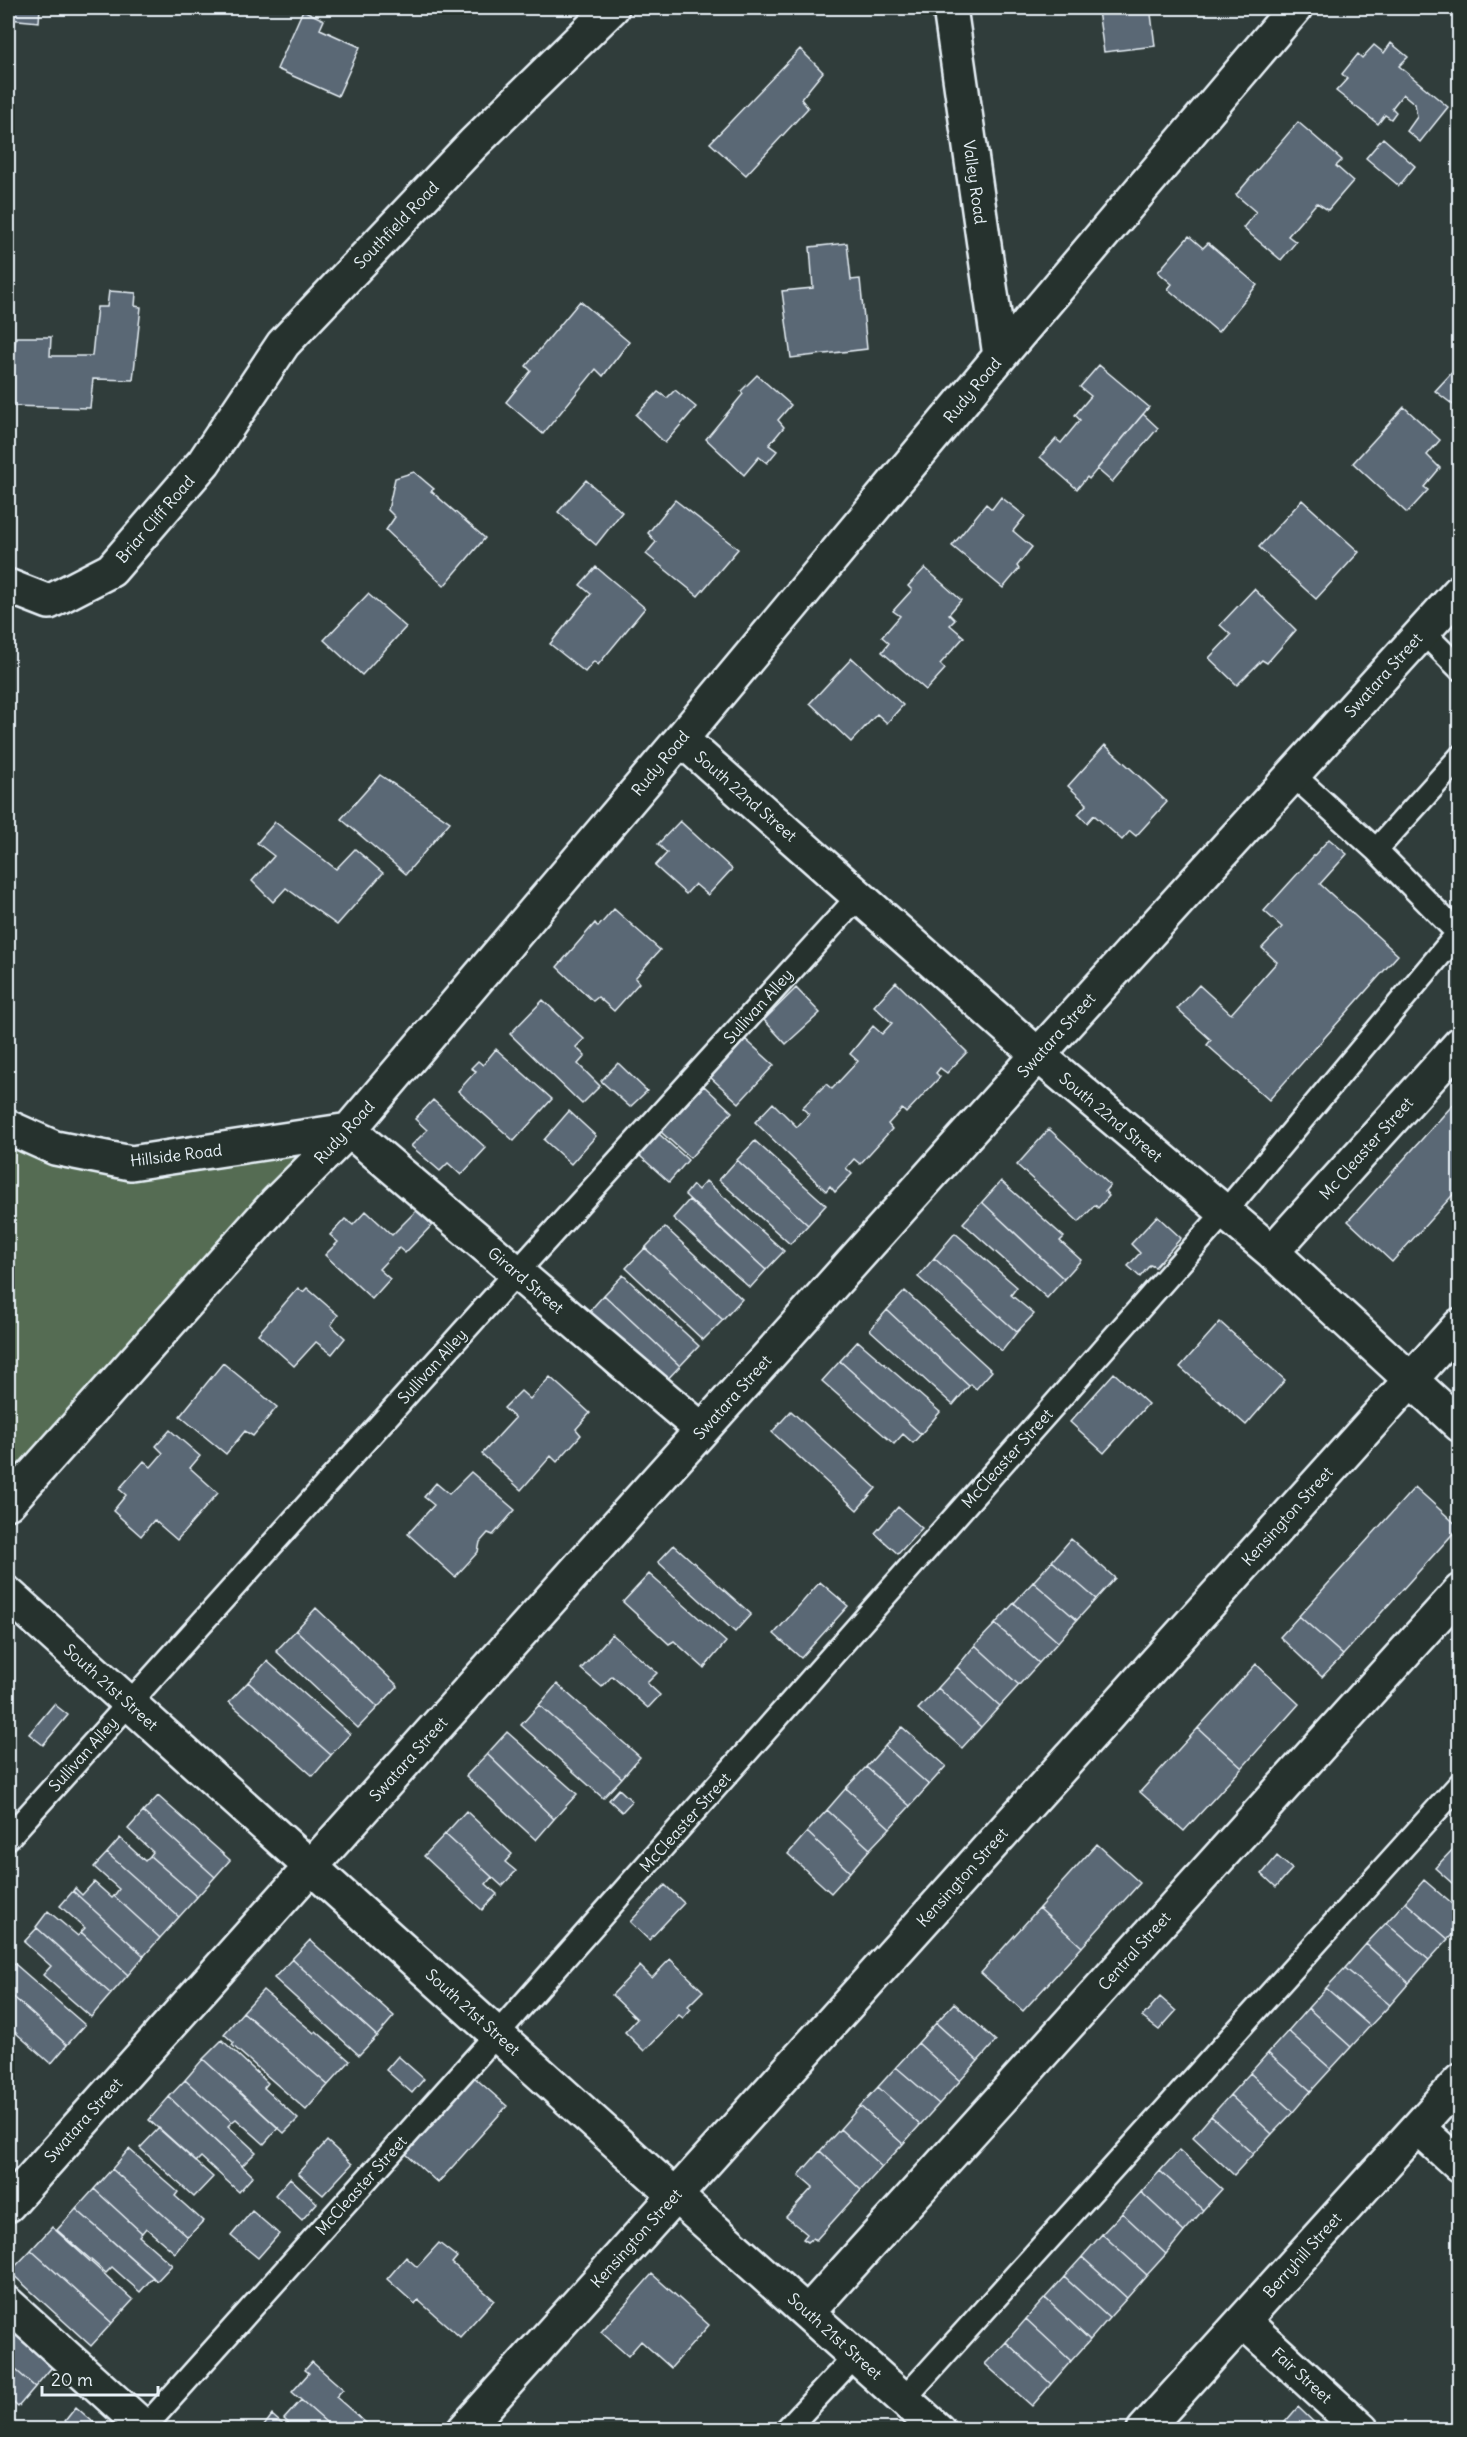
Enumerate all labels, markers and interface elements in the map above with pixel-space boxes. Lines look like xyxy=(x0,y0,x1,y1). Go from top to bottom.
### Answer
street label: Valley Road xyxy=(959,139,991,225)
street label: Southfield Road xyxy=(349,177,443,273)
street label: Rudy Road xyxy=(939,353,1005,427)
street label: Briar Cliff Road xyxy=(112,471,198,567)
street label: Swatara Street xyxy=(1340,628,1427,721)
street label: Rudy Road xyxy=(627,726,693,800)
street label: South 22nd Street xyxy=(691,746,801,846)
street label: Sullivan Alley xyxy=(719,964,797,1048)
street label: Swatara Street xyxy=(1013,988,1100,1081)
street label: South 22nd Street xyxy=(1055,1068,1167,1166)
street label: Mc Cleaster Street xyxy=(1315,1092,1418,1203)
street label: Rudy Road xyxy=(310,1096,378,1168)
street label: Hillside Road xyxy=(129,1139,223,1171)
street label: Girard Street xyxy=(484,1242,568,1318)
street label: Sullivan Alley xyxy=(393,1324,471,1408)
street label: Swatara Street xyxy=(689,1350,776,1443)
street label: McCleaster Street xyxy=(957,1404,1057,1512)
street label: Kensington Street xyxy=(1237,1462,1337,1570)
street label: South 21st Street xyxy=(60,1639,163,1735)
street label: Sullivan Alley xyxy=(44,1712,122,1796)
street label: Swatara Street xyxy=(365,1712,452,1805)
street label: McCleaster Street xyxy=(635,1768,735,1876)
street label: Kensington Street xyxy=(912,1823,1012,1931)
street label: Central Street xyxy=(1093,1907,1175,1994)
street label: South 21st Street xyxy=(422,1964,525,2060)
street label: Swatara Street xyxy=(40,2073,127,2166)
street label: McCleaster Street xyxy=(311,2131,411,2239)
street label: Kensington Street xyxy=(586,2184,686,2292)
street label: Berryhill Street xyxy=(1259,2208,1346,2302)
street label: South 21st Street xyxy=(784,2288,887,2384)
street label: Fair Street xyxy=(1268,2343,1337,2408)
scale bar xyxy=(42,2359,158,2397)
text: 20 m xyxy=(51,2368,93,2391)

